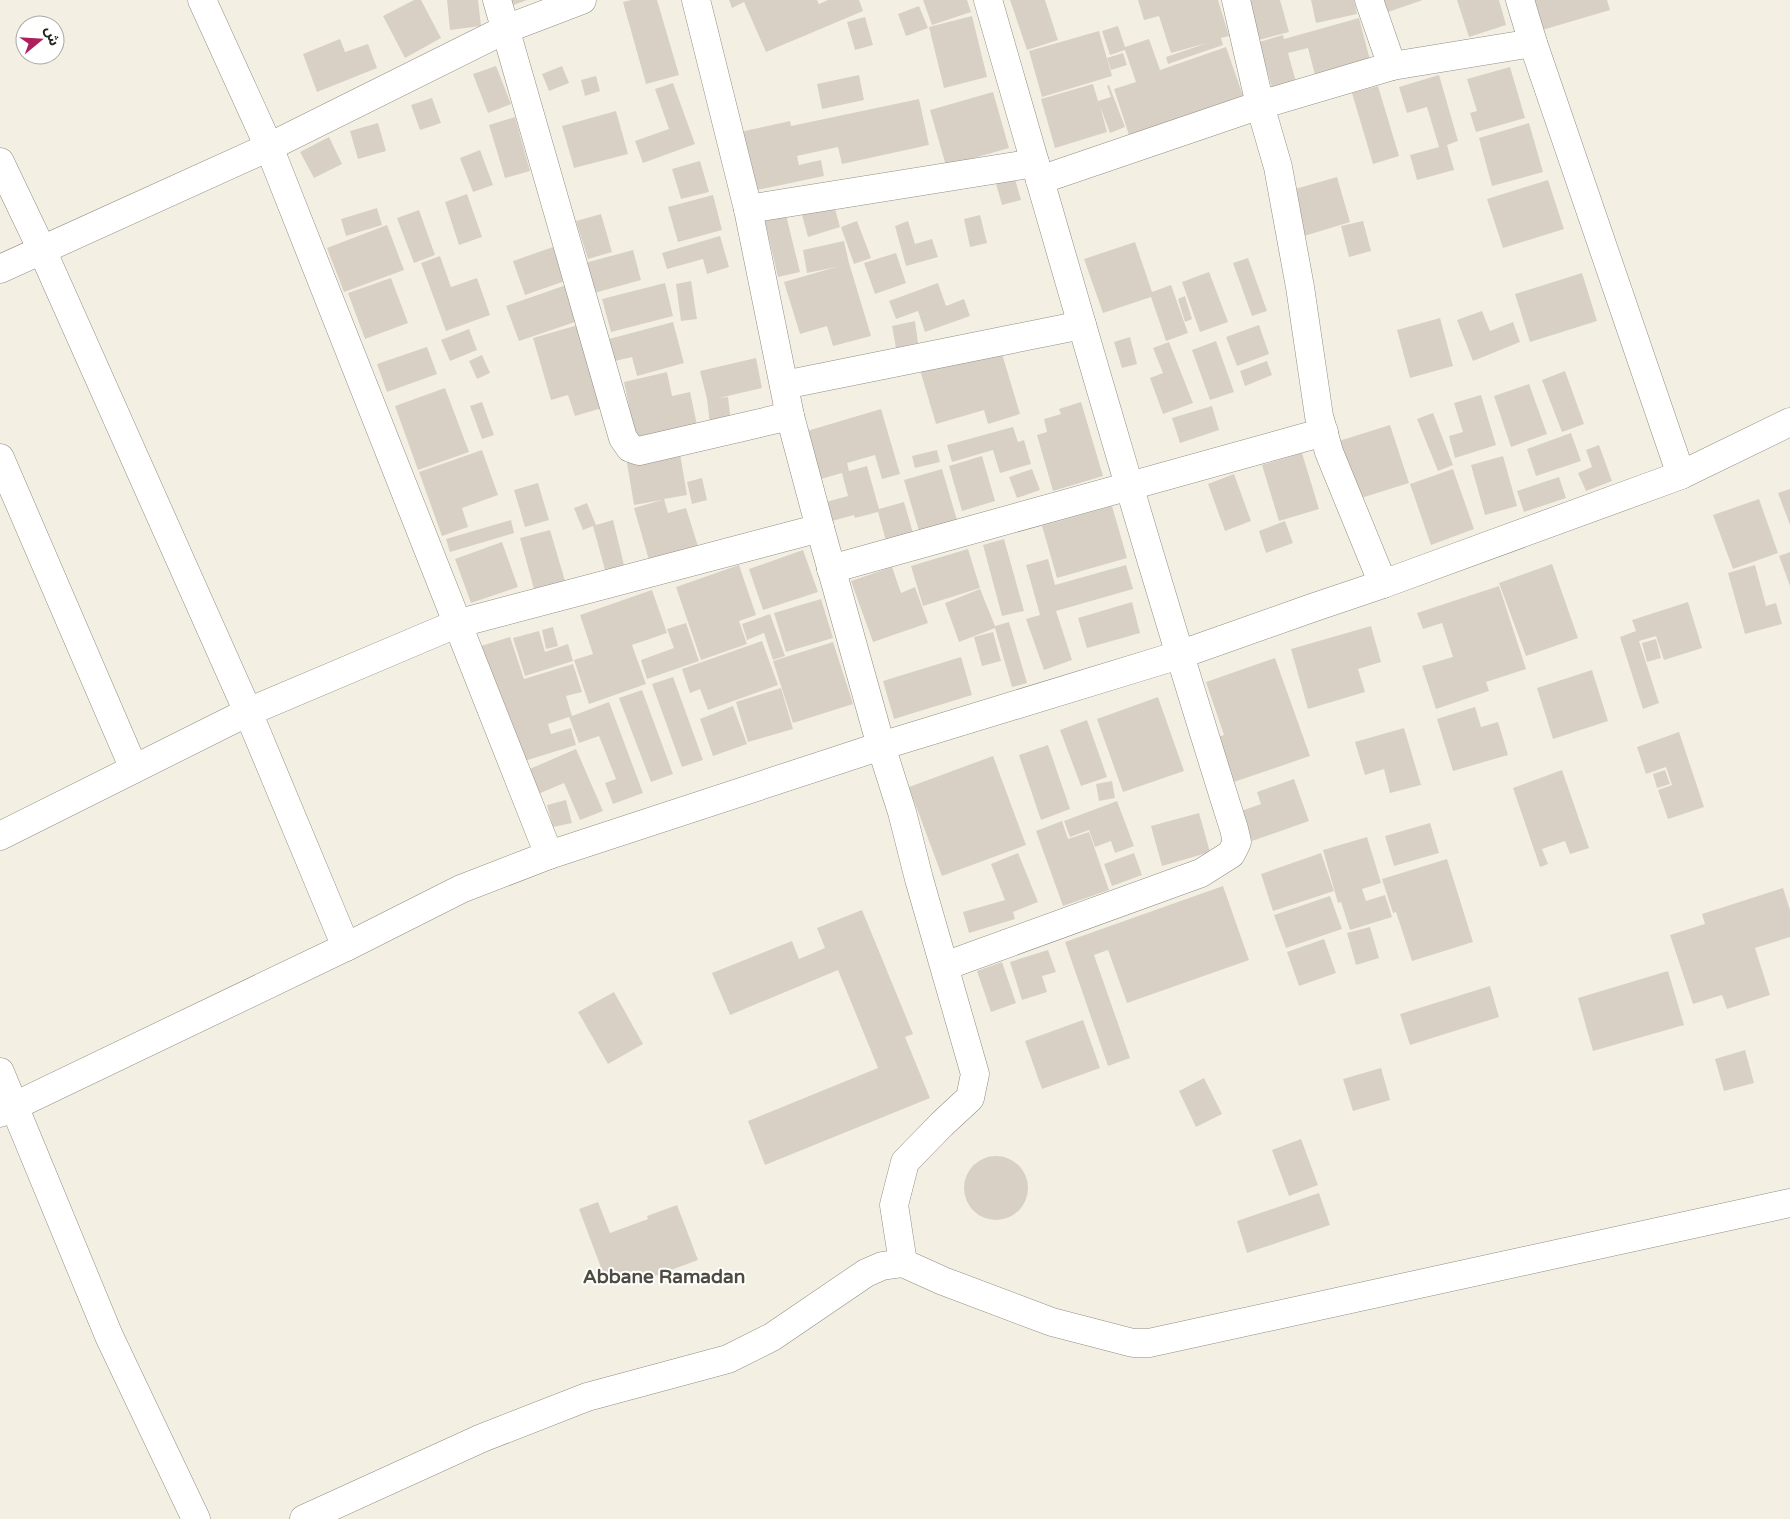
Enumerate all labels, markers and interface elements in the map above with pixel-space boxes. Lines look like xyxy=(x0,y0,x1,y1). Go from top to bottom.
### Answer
north arrow xyxy=(15,15,65,65)
text: ش xyxy=(41,24,63,48)
district label: Abbane Ramadan xyxy=(583,1266,745,1288)

